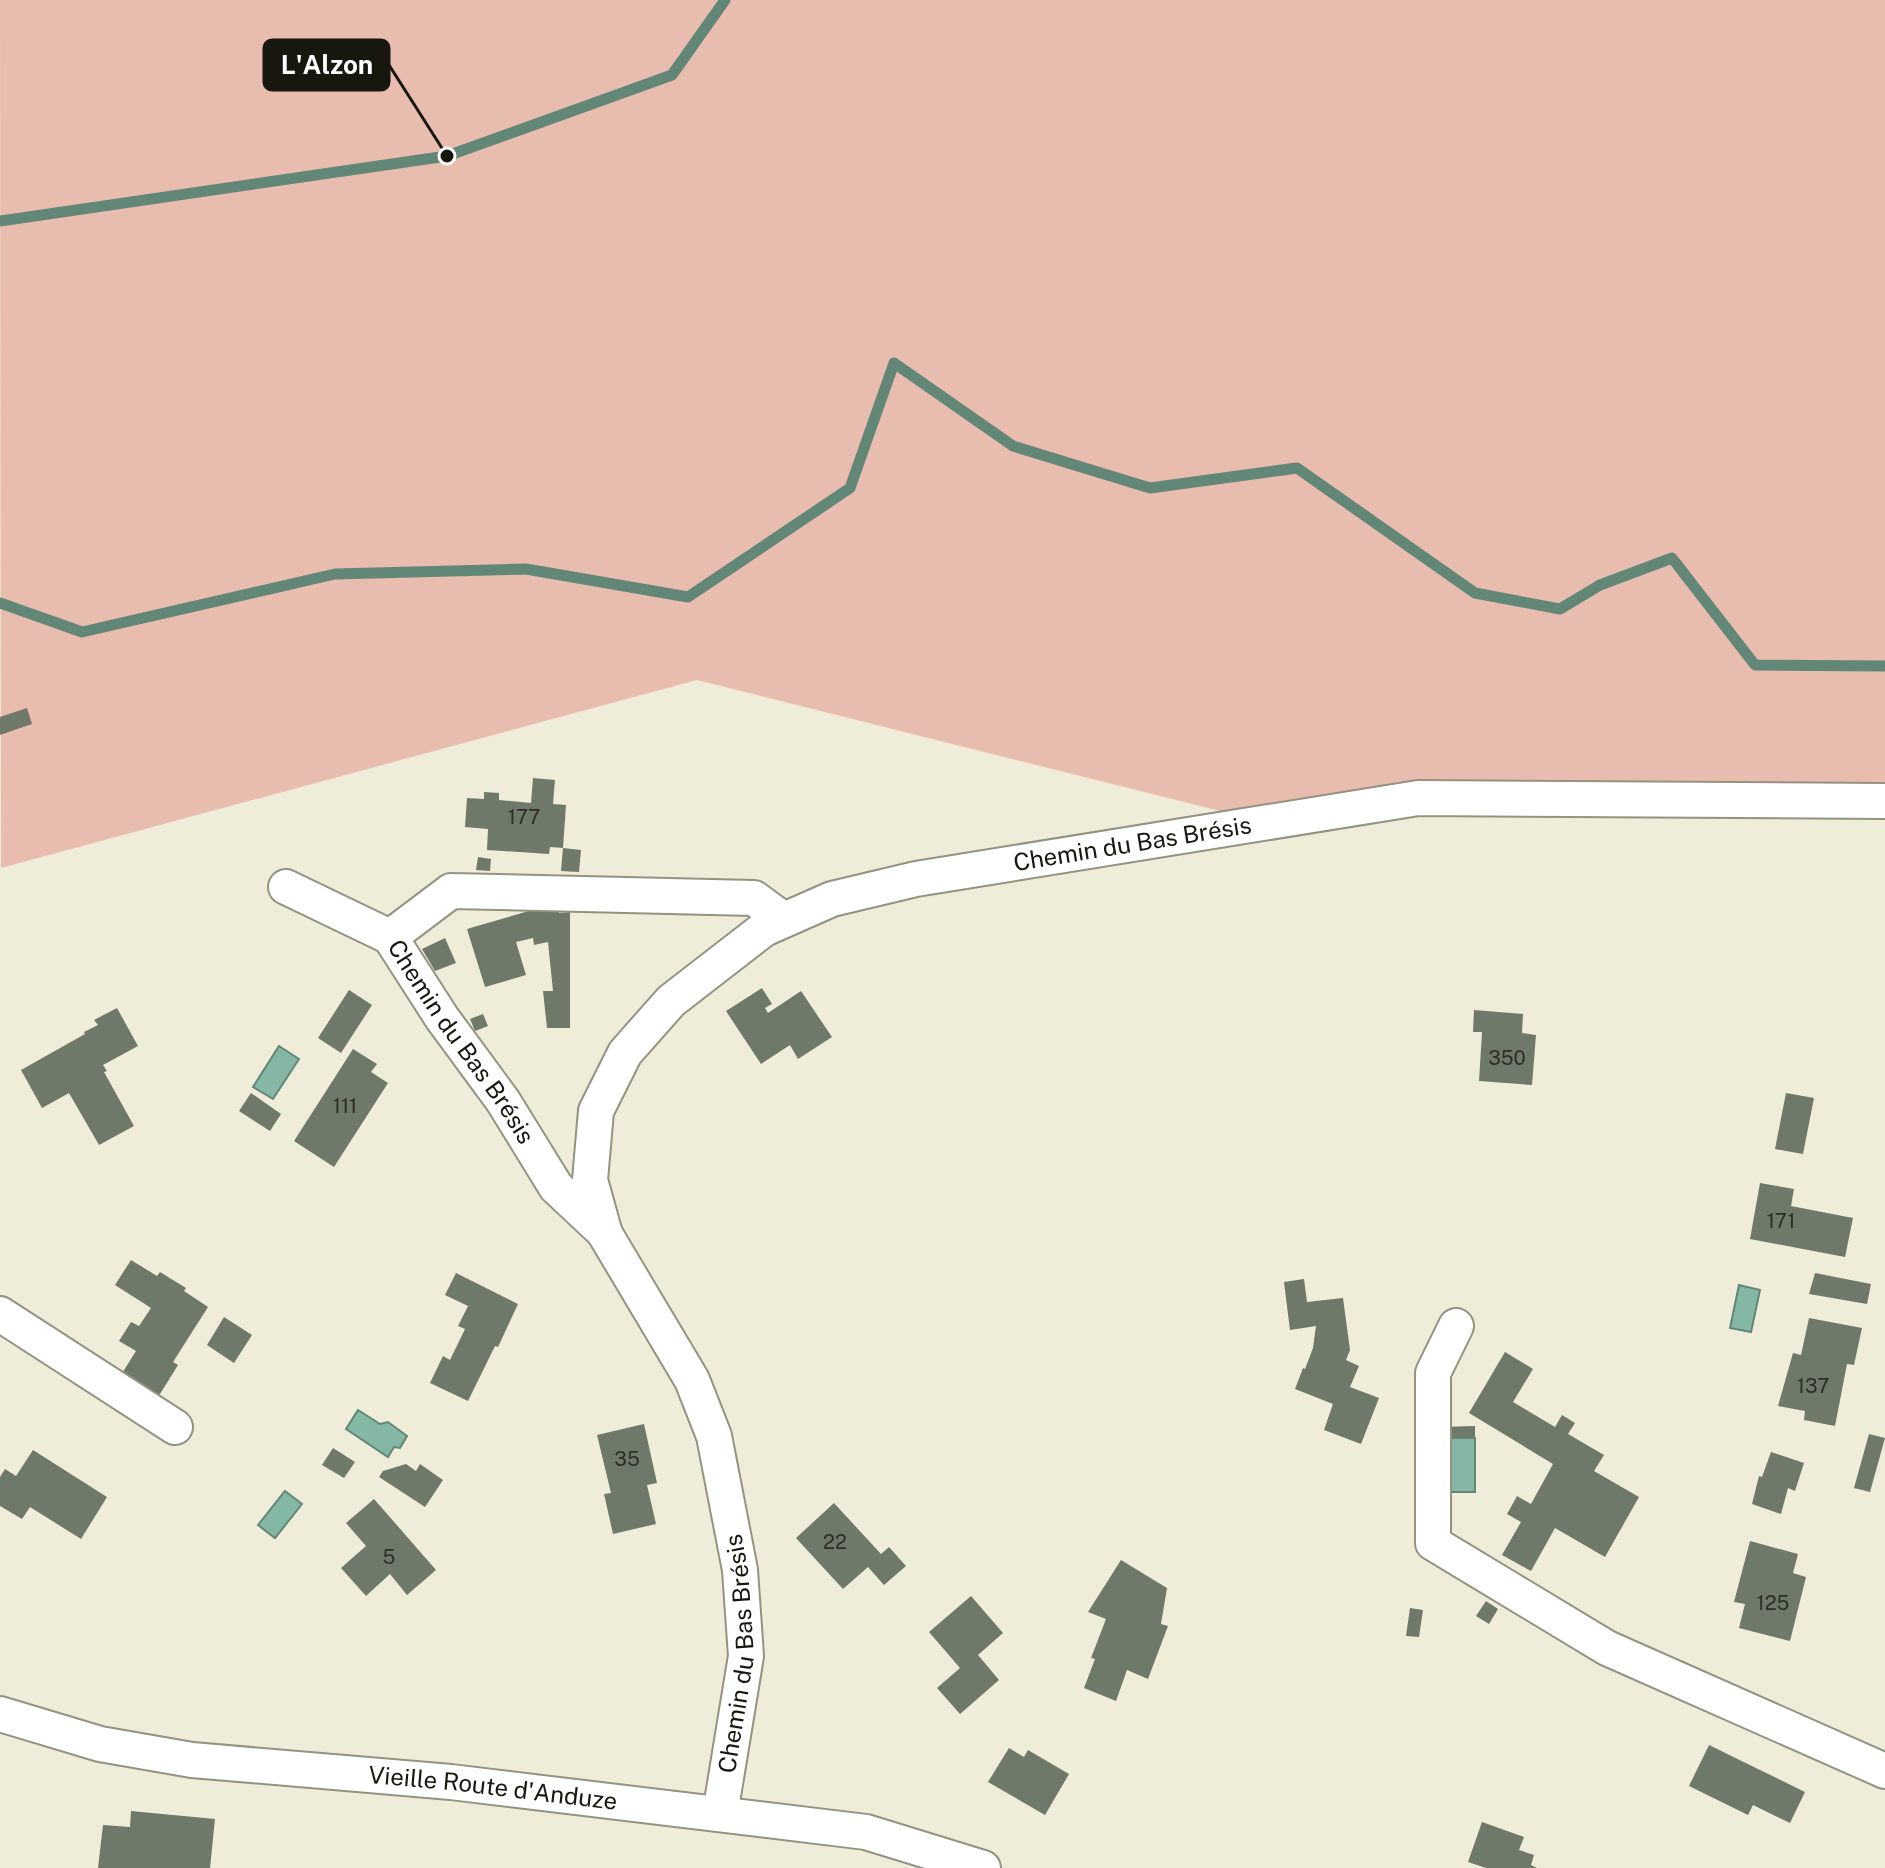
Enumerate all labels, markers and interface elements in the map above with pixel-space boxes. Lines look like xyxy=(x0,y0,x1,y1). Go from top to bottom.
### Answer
callout: L'Alzon xyxy=(264,40,389,90)
text: L'Alzon xyxy=(281,49,373,80)
house number: 177 xyxy=(508,805,540,829)
street label: Chemin du Bas Brésis xyxy=(1011,810,1253,876)
street label: Chemin du Bas Brésis xyxy=(382,934,541,1148)
house number: 350 xyxy=(1488,1046,1526,1070)
house number: 111 xyxy=(333,1094,357,1118)
house number: 171 xyxy=(1767,1209,1795,1233)
house number: 137 xyxy=(1797,1374,1829,1398)
house number: 35 xyxy=(614,1447,640,1471)
house number: 22 xyxy=(823,1530,847,1554)
street label: Chemin du Bas Brésis xyxy=(712,1532,759,1775)
house number: 5 xyxy=(383,1545,395,1569)
house number: 125 xyxy=(1757,1591,1789,1615)
street label: Vieille Route d'Anduze xyxy=(367,1760,619,1815)

